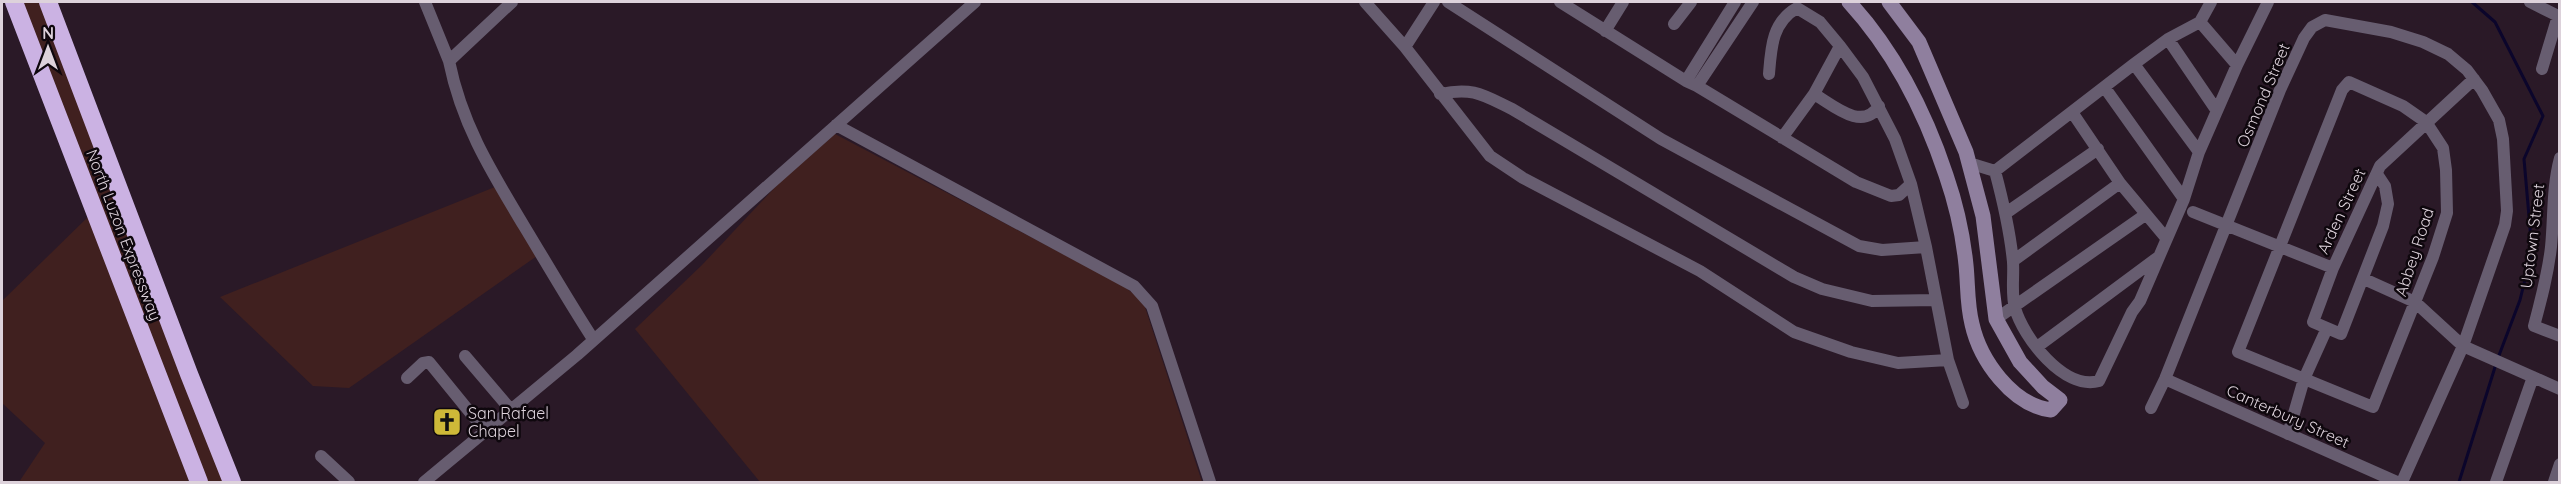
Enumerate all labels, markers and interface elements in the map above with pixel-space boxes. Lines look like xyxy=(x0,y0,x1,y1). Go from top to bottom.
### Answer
north arrow xyxy=(18,18,78,78)
text: N xyxy=(42,23,54,43)
street label: Osmond Street xyxy=(2232,40,2294,150)
street label: North Luzon Expressway xyxy=(82,146,166,324)
street label: Arden Street xyxy=(2312,165,2370,257)
street label: Uptown Street xyxy=(2516,182,2548,290)
street label: Abbey Road xyxy=(2390,205,2438,299)
street label: Canterbury Street xyxy=(2224,380,2352,452)
place label: San Rafael Chapel xyxy=(468,403,549,441)
church icon: San Rafael Chapel xyxy=(431,406,463,438)

